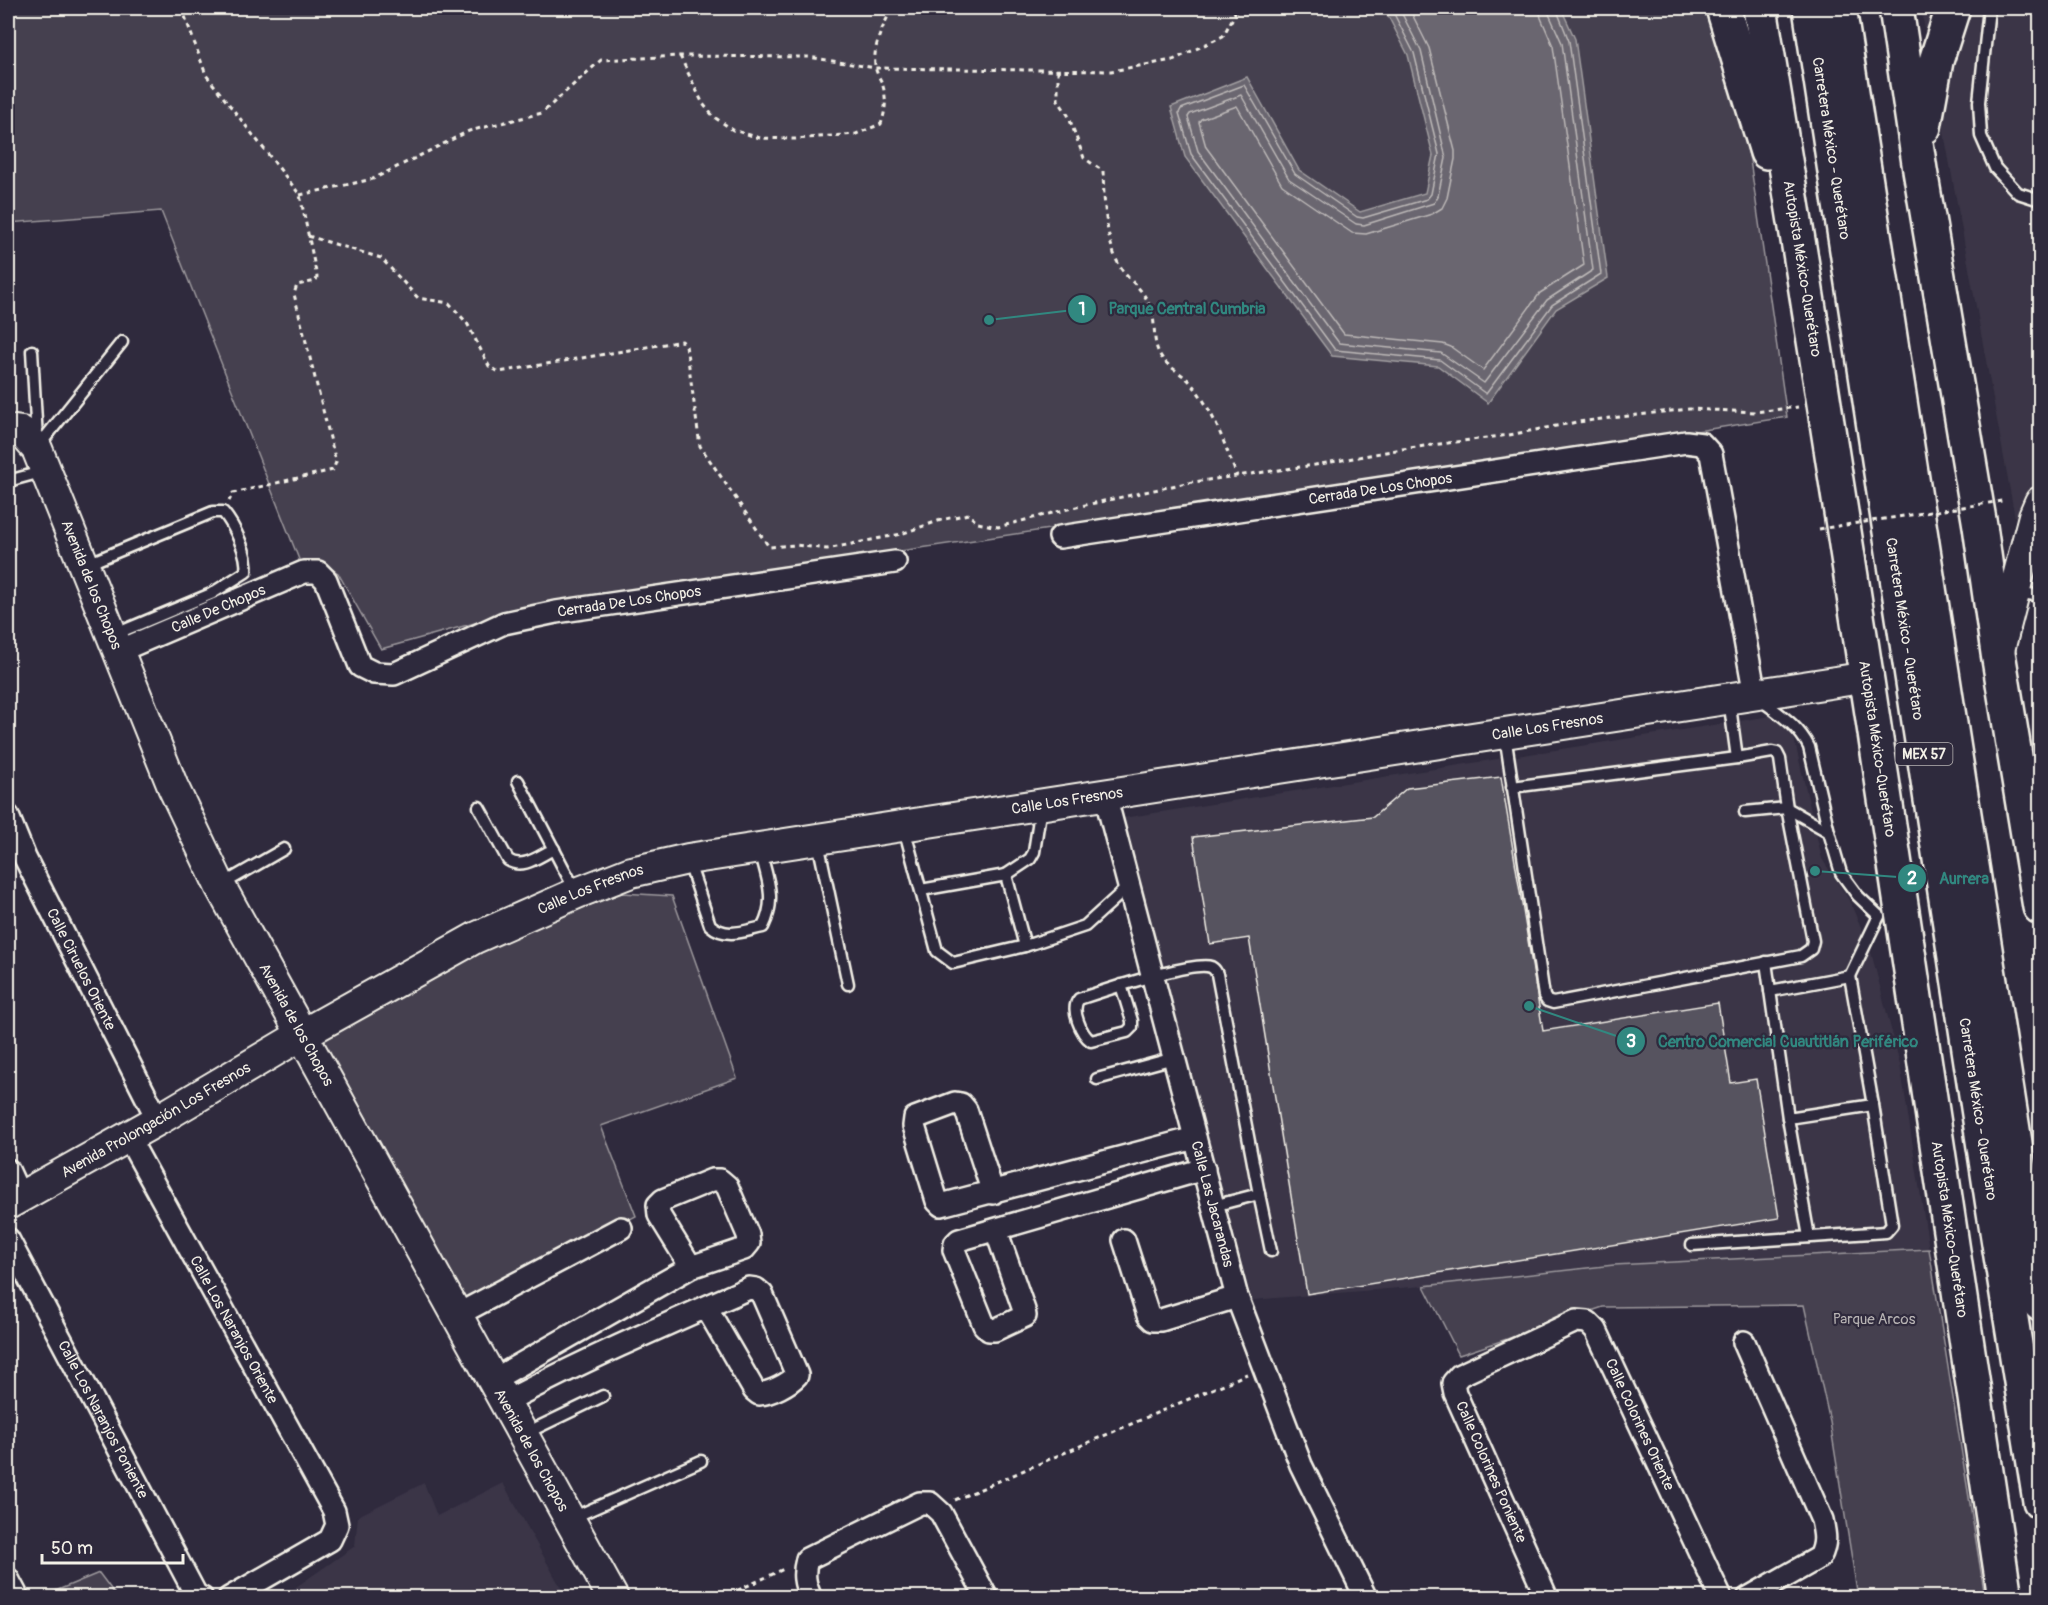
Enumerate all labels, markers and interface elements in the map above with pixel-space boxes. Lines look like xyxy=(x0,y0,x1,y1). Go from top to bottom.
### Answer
street label: Carretera México - Querétaro xyxy=(1808,56,1855,241)
street label: Autopista México-Querétaro xyxy=(1779,179,1826,358)
callout: Parque Central Cumbria xyxy=(1067,292,1278,326)
text: 1 xyxy=(1078,298,1086,321)
text: Parque Central Cumbria xyxy=(1109,299,1266,319)
street label: Cerrada De Los Chopos xyxy=(1307,468,1454,509)
street label: Avenida de los Chopos xyxy=(57,517,126,652)
street label: Carretera México - Querétaro xyxy=(1882,536,1928,721)
street label: Calle De Chopos xyxy=(168,580,269,637)
street label: Cerrada De Los Chopos xyxy=(556,581,703,621)
street label: Autopista México-Querétaro xyxy=(1855,659,1900,838)
street label: Calle Los Fresnos xyxy=(1490,708,1605,744)
road number: MEX 57 xyxy=(1896,743,1952,765)
street label: Calle Los Fresnos xyxy=(1010,783,1124,818)
street label: Calle Los Fresnos xyxy=(535,860,645,919)
callout: Aurrera xyxy=(1897,861,2001,895)
text: 2 xyxy=(1907,867,1917,890)
text: Aurrera xyxy=(1939,869,1990,889)
street label: Calle Ciruelos Oriente xyxy=(43,905,121,1034)
street label: Avenida de los Chopos xyxy=(255,960,338,1090)
street label: Carretera México - Querétaro xyxy=(1955,1017,2002,1202)
callout: Centro Comercial Cuautitlán Periférico xyxy=(1616,1024,1930,1058)
text: 3 xyxy=(1626,1030,1636,1053)
text: Centro Comercial Cuautitlán Periférico xyxy=(1658,1032,1918,1052)
street label: Avenida Prolongación Los Fresnos xyxy=(58,1058,254,1182)
street label: Calle Las Jacarandas xyxy=(1187,1139,1238,1270)
street label: Autopista México-Querétaro xyxy=(1927,1140,1972,1319)
street label: Calle Los Naranjos Oriente xyxy=(186,1252,283,1408)
park label: Parque Arcos xyxy=(1833,1310,1916,1329)
street label: Calle Los Naranjos Poniente xyxy=(54,1337,153,1502)
street label: Calle Colorines Oriente xyxy=(1601,1355,1679,1494)
street label: Avenida de los Chopos xyxy=(490,1385,573,1515)
street label: Calle Colorines Poniente xyxy=(1451,1398,1531,1546)
scale bar xyxy=(42,1527,183,1565)
text: 50 m xyxy=(51,1537,93,1560)

